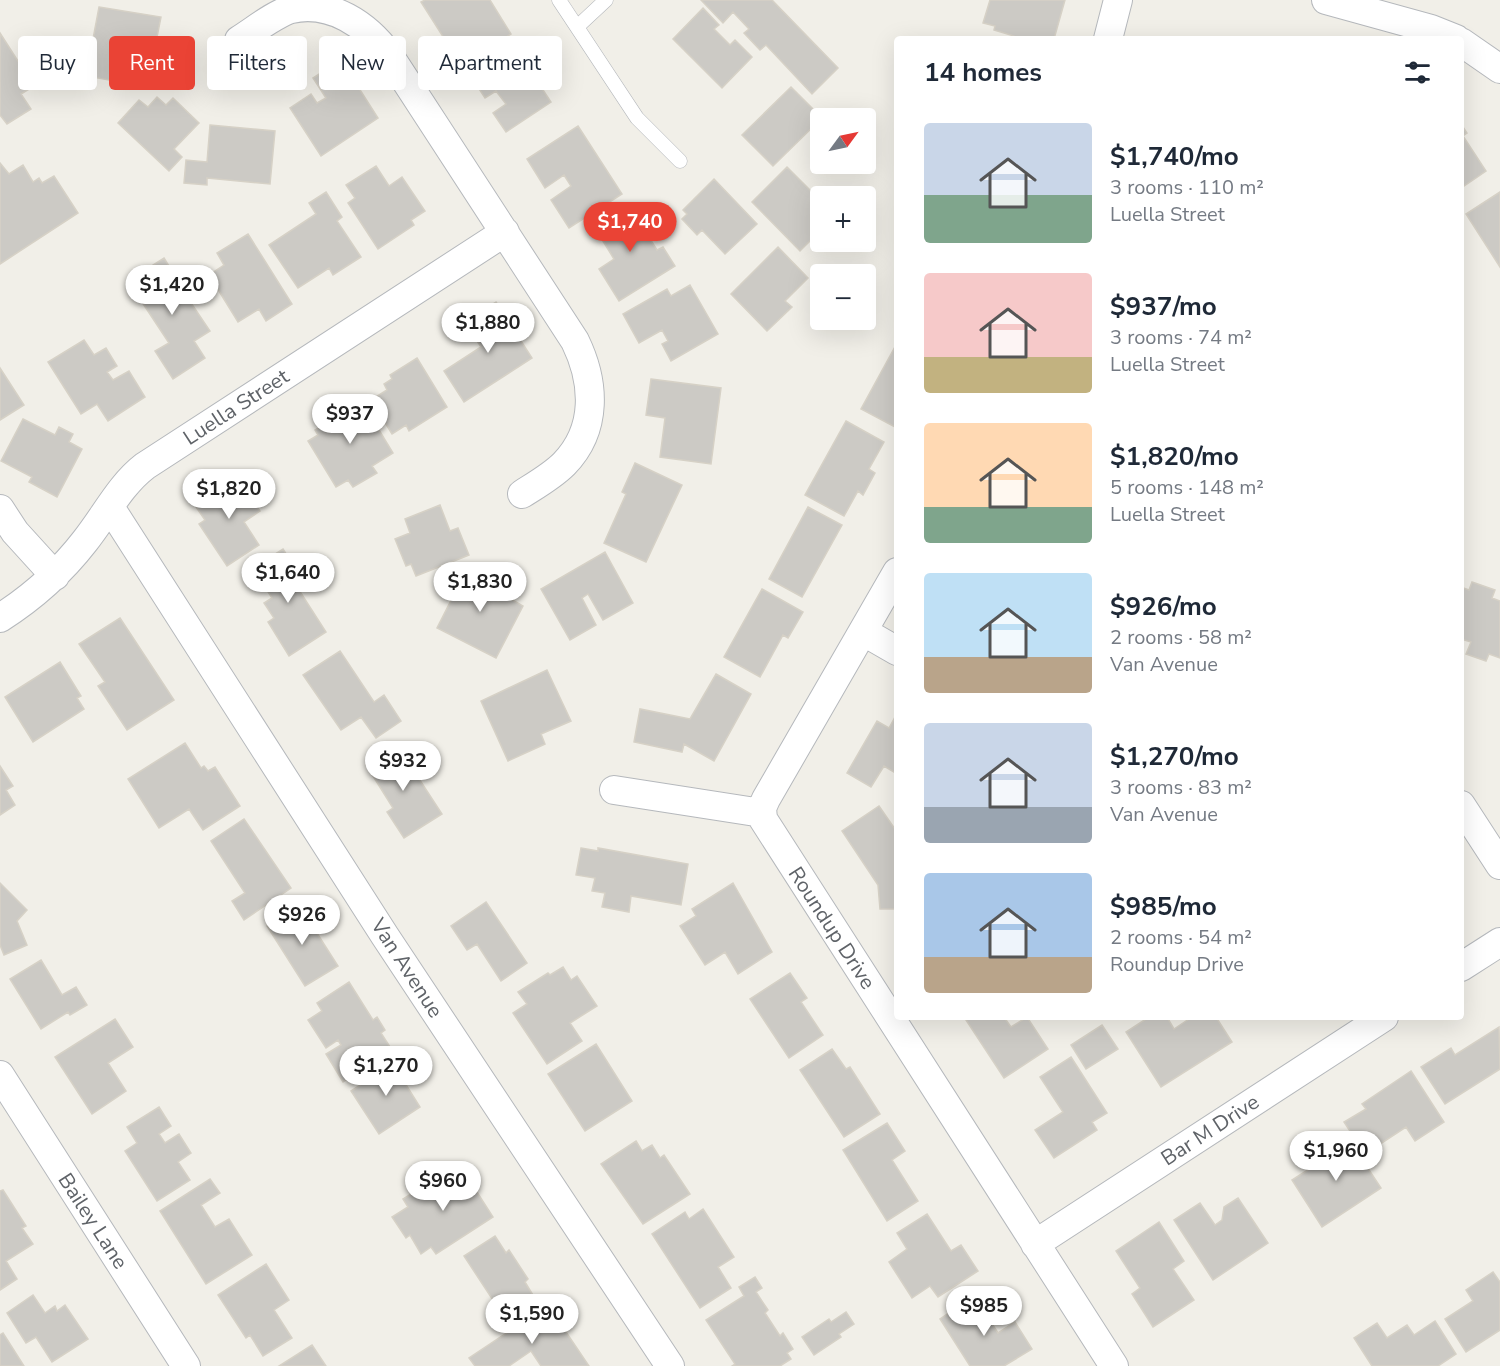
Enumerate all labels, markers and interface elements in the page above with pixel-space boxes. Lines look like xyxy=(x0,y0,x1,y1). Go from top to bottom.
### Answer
chip: Buy xyxy=(18,36,97,90)
chip: Rent xyxy=(109,36,195,90)
chip: Filters xyxy=(207,36,307,90)
chip: New xyxy=(319,36,406,90)
chip: Apartment xyxy=(418,36,562,90)
text: 14 homes xyxy=(924,55,1042,90)
icon: filters xyxy=(1401,56,1434,89)
north arrow xyxy=(810,108,876,174)
map controls xyxy=(810,108,876,330)
text: $1,740/mo xyxy=(1110,139,1239,174)
icon: home xyxy=(972,147,1044,219)
text: 3 rooms · 110 m² xyxy=(1110,174,1264,201)
button: + xyxy=(810,186,876,252)
text: Luella Street xyxy=(1110,201,1225,228)
pin: $1,740 xyxy=(581,202,679,253)
text: $1,740 xyxy=(598,208,662,235)
button: − xyxy=(810,264,876,330)
pin: $1,420 xyxy=(123,265,221,316)
text: $1,420 xyxy=(140,271,204,298)
text: $937/mo xyxy=(1110,289,1217,324)
icon: home xyxy=(972,297,1044,369)
pin: $1,880 xyxy=(439,303,537,354)
text: $1,880 xyxy=(456,309,520,336)
text: 3 rooms · 74 m² xyxy=(1110,324,1252,351)
text: Luella Street xyxy=(1110,351,1225,378)
street label: Luella Street xyxy=(178,362,295,452)
pin: $937 xyxy=(314,394,386,445)
text: $937 xyxy=(326,400,374,427)
text: $1,820/mo xyxy=(1110,439,1239,474)
icon: home xyxy=(972,447,1044,519)
pin: $1,820 xyxy=(180,469,278,520)
text: 5 rooms · 148 m² xyxy=(1110,474,1264,501)
text: $1,820 xyxy=(197,475,261,502)
text: Luella Street xyxy=(1110,501,1225,528)
pin: $1,640 xyxy=(239,553,337,604)
text: $1,640 xyxy=(256,559,320,586)
pin: $1,830 xyxy=(431,562,529,613)
text: $1,830 xyxy=(448,568,512,595)
text: $926/mo xyxy=(1110,589,1217,624)
icon: home xyxy=(972,597,1044,669)
text: 2 rooms · 58 m² xyxy=(1110,624,1252,651)
text: Van Avenue xyxy=(1110,651,1218,678)
text: $1,270/mo xyxy=(1110,739,1239,774)
pin: $932 xyxy=(367,741,439,792)
text: $932 xyxy=(379,747,427,774)
icon: home xyxy=(972,747,1044,819)
text: 3 rooms · 83 m² xyxy=(1110,774,1252,801)
text: Van Avenue xyxy=(1110,801,1218,828)
street label: Roundup Drive xyxy=(782,861,882,995)
text: $985/mo xyxy=(1110,889,1217,924)
pin: $926 xyxy=(266,895,338,946)
icon: home xyxy=(972,897,1044,969)
text: $926 xyxy=(278,901,326,928)
street label: Van Avenue xyxy=(364,912,450,1023)
text: 2 rooms · 54 m² xyxy=(1110,924,1252,951)
text: Roundup Drive xyxy=(1110,951,1244,978)
pin: $1,270 xyxy=(337,1046,435,1097)
text: $1,270 xyxy=(354,1052,418,1079)
street label: Bar M Drive xyxy=(1156,1088,1264,1172)
pin: $1,960 xyxy=(1287,1131,1385,1182)
text: $1,960 xyxy=(1304,1137,1368,1164)
pin: $960 xyxy=(407,1161,479,1212)
text: $960 xyxy=(419,1167,467,1194)
street label: Bailey Lane xyxy=(52,1168,134,1274)
pin: $985 xyxy=(948,1286,1020,1337)
text: $985 xyxy=(960,1292,1008,1319)
pin: $1,590 xyxy=(483,1294,581,1345)
text: $1,590 xyxy=(500,1300,564,1327)

